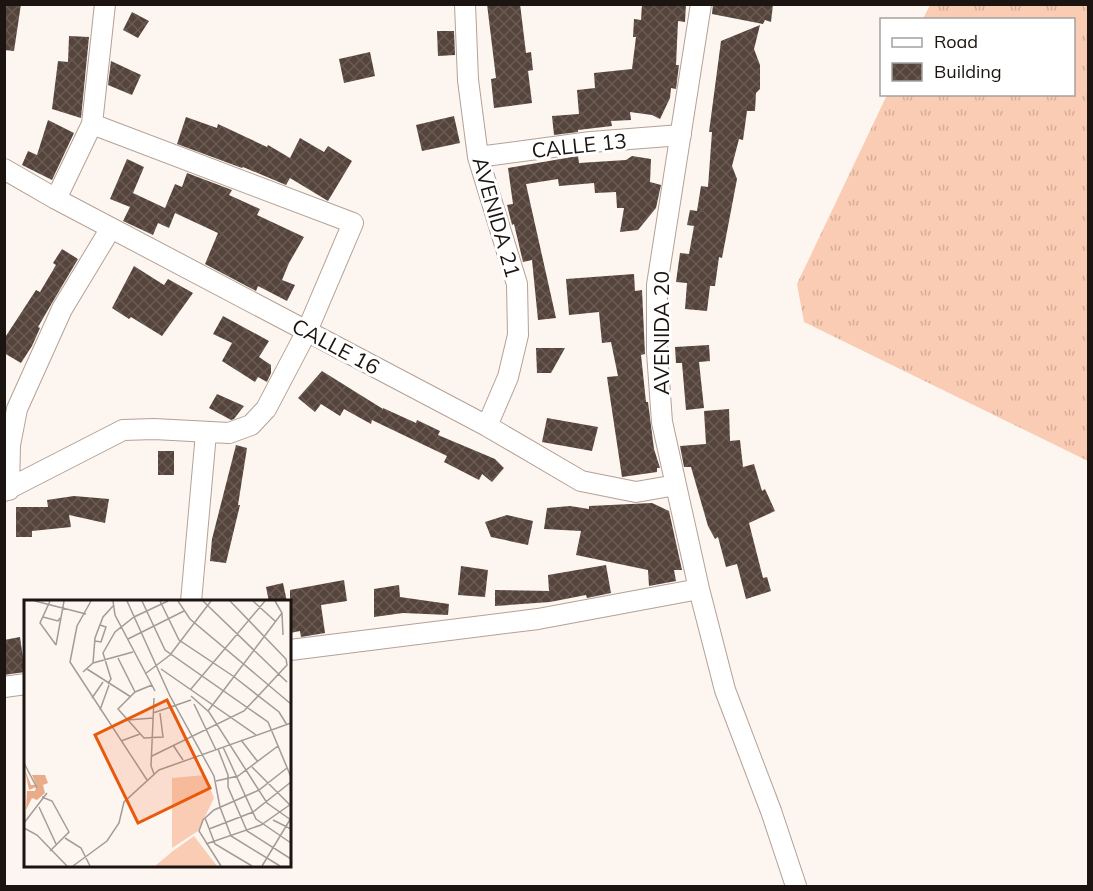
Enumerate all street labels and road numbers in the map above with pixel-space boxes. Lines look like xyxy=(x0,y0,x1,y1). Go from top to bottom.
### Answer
street label: CALLE 13 xyxy=(530,127,628,163)
street label: AVENIDA 21 xyxy=(467,154,527,280)
street label: AVENIDA 20 xyxy=(648,271,674,395)
street label: CALLE 16 xyxy=(288,312,384,380)

